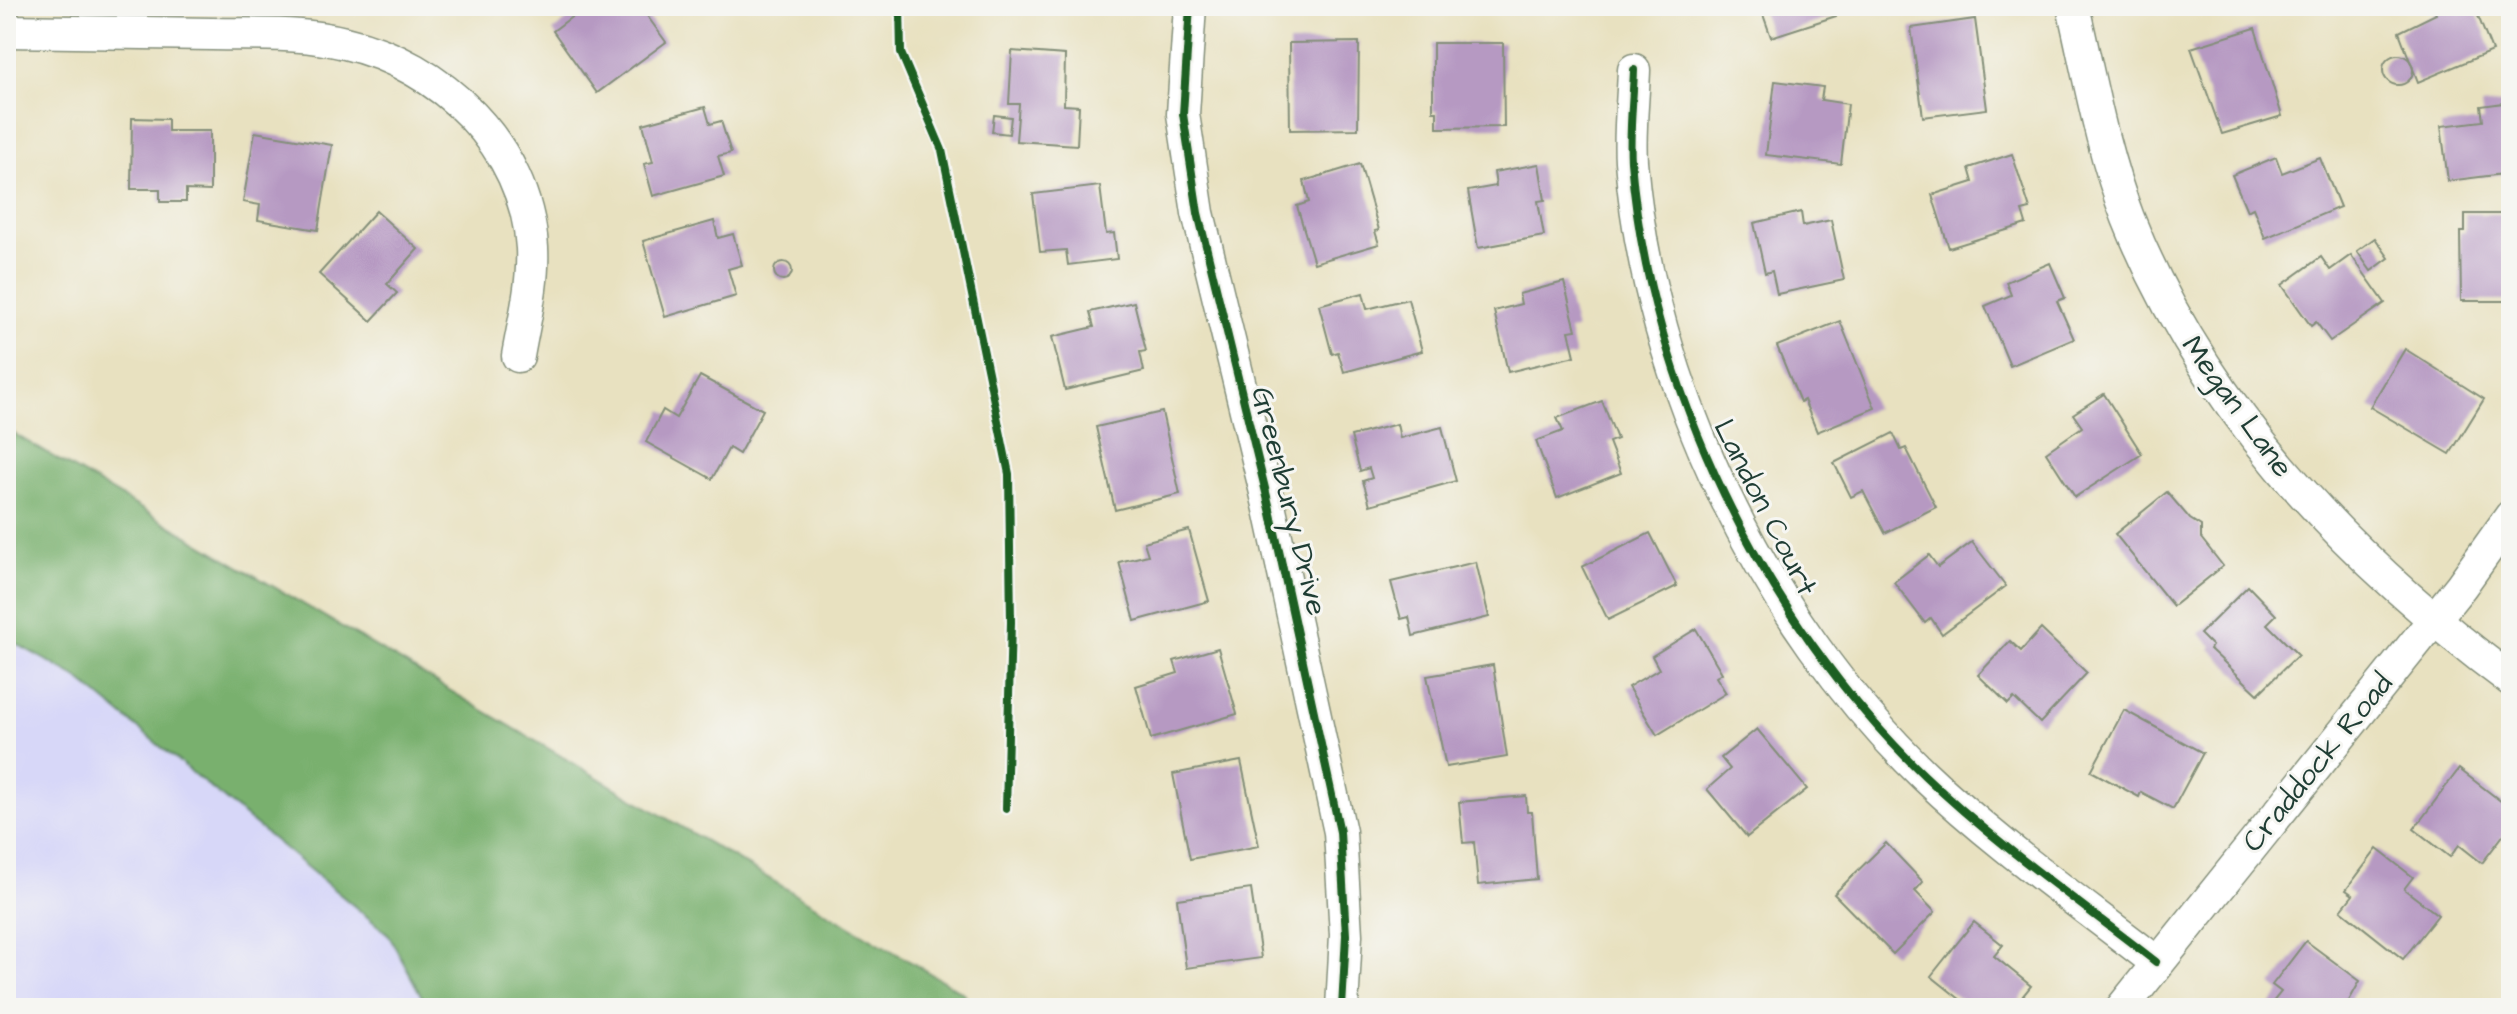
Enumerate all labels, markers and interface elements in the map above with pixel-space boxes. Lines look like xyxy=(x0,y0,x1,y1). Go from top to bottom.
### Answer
street label: Megan Lane xyxy=(2171,327,2303,487)
street label: Greenbury Drive xyxy=(1239,383,1338,620)
street label: Landon Court xyxy=(1703,412,1827,603)
street label: Craddock Road xyxy=(2233,664,2403,861)

